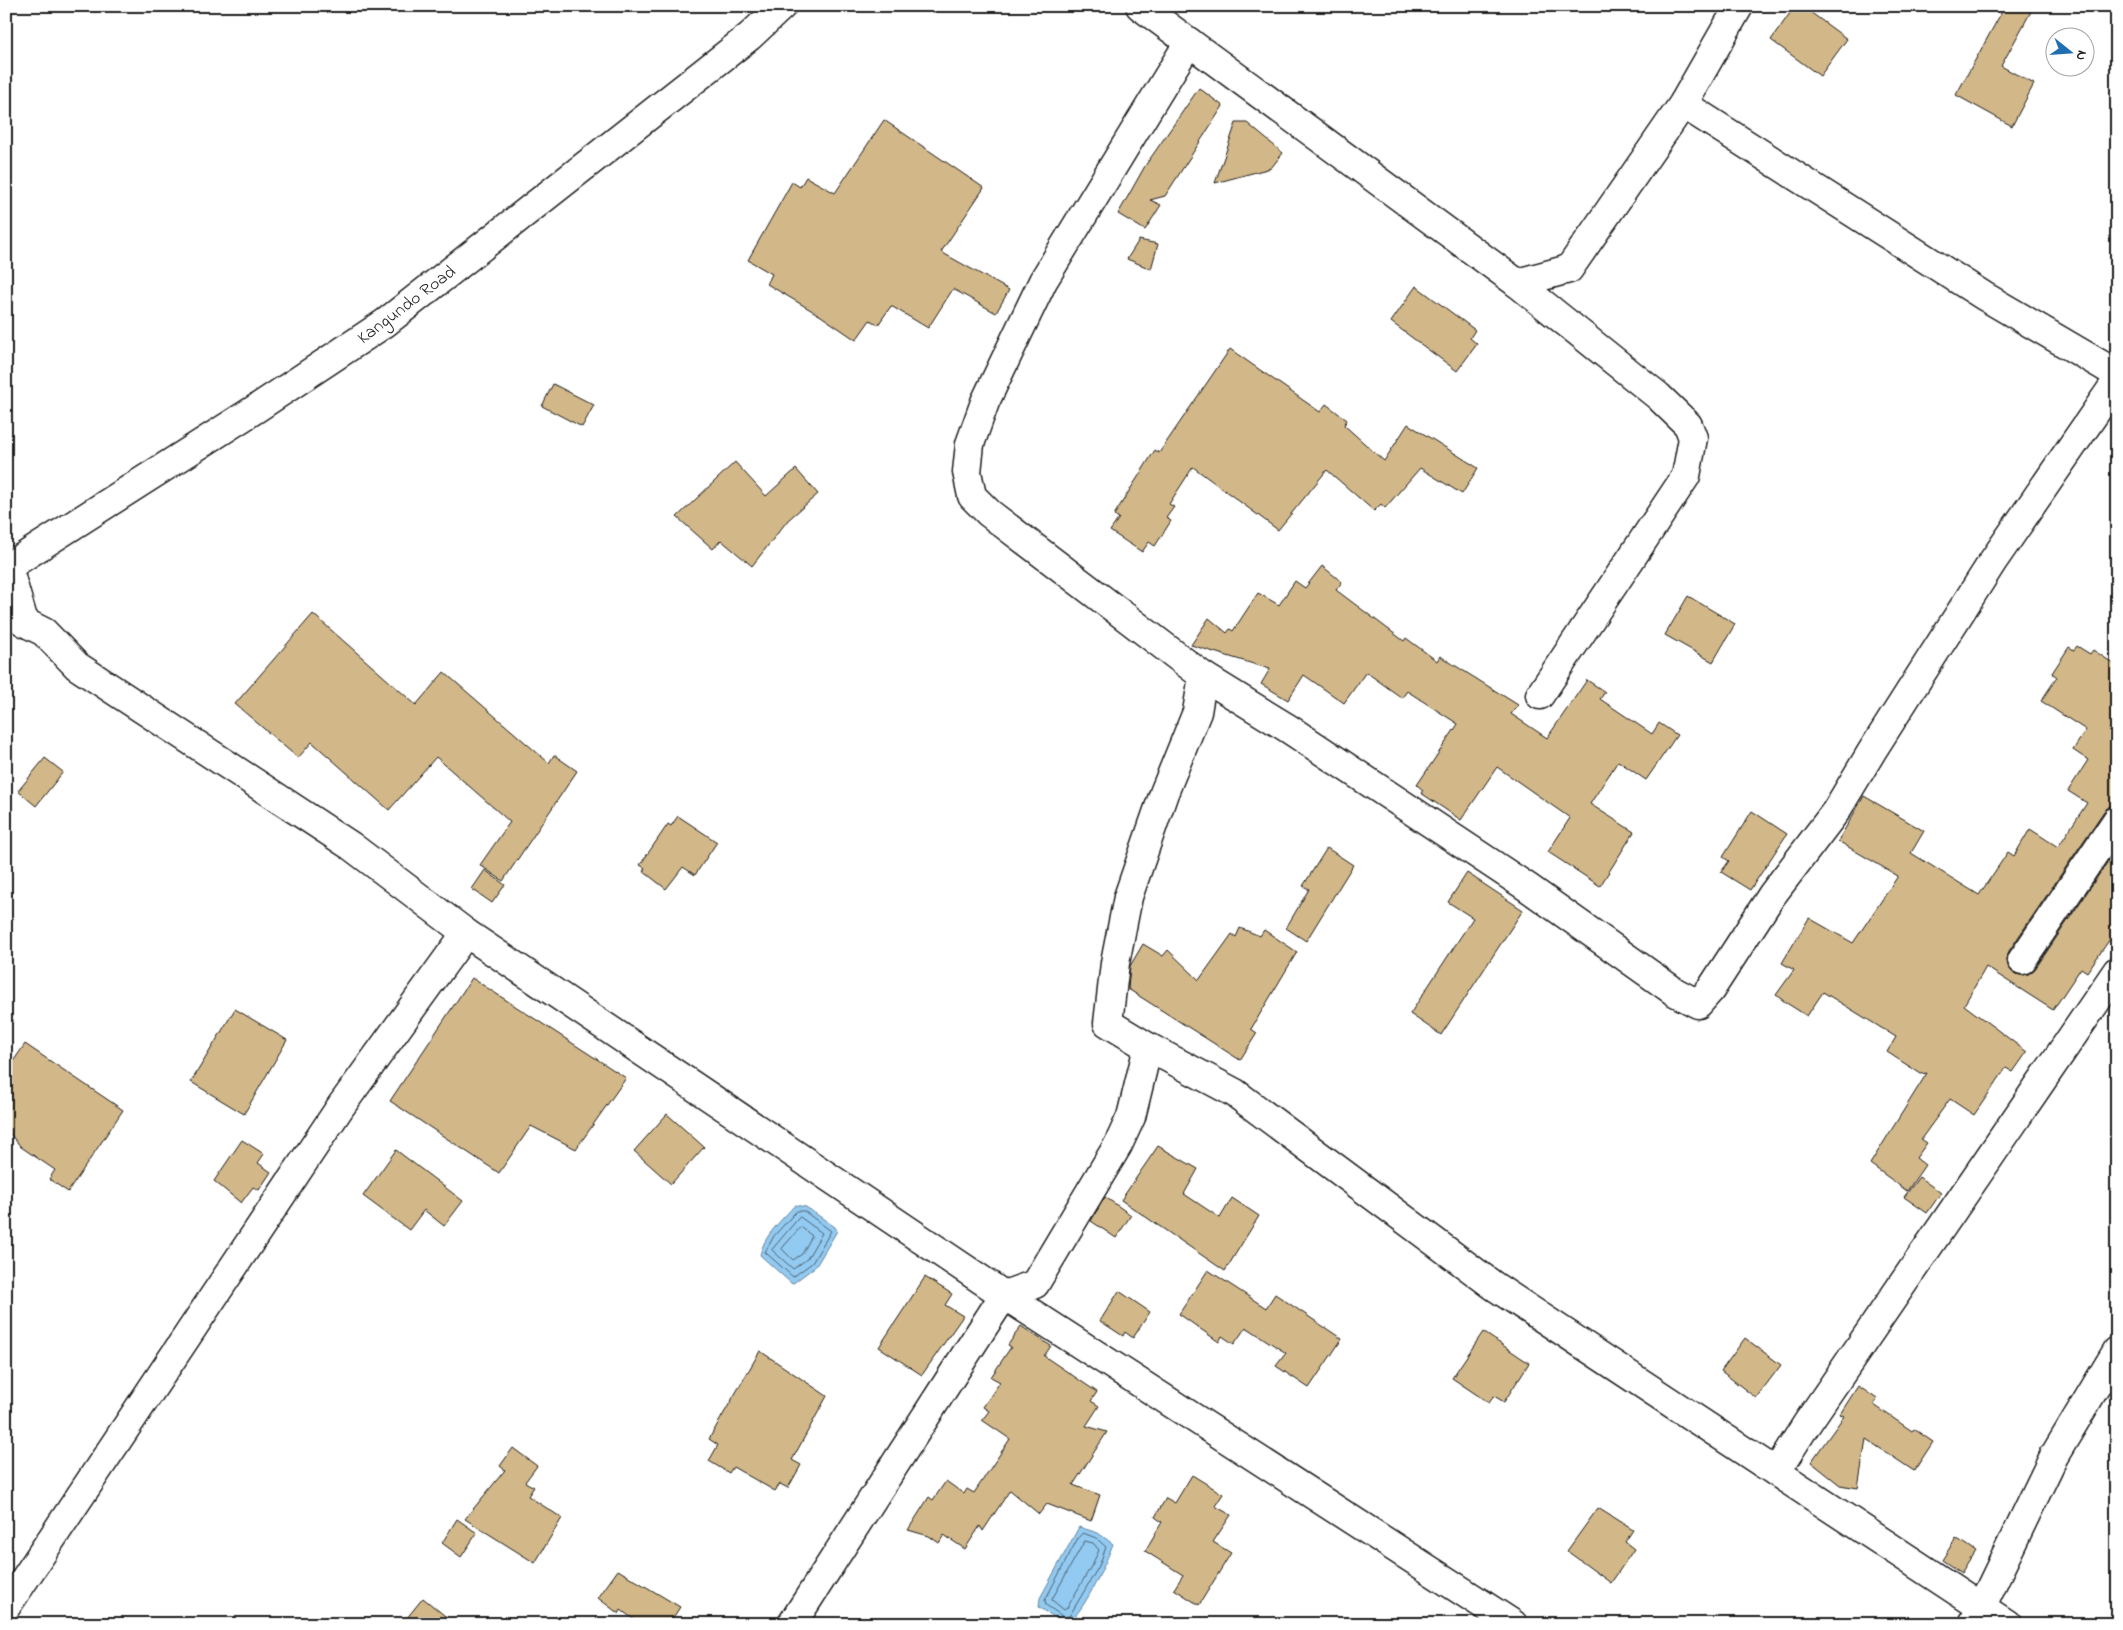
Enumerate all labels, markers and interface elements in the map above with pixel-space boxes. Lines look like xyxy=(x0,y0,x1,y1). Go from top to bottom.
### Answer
north arrow xyxy=(2046,28,2096,78)
text: N xyxy=(2070,48,2092,63)
street label: Kangundo Road xyxy=(352,260,463,352)

